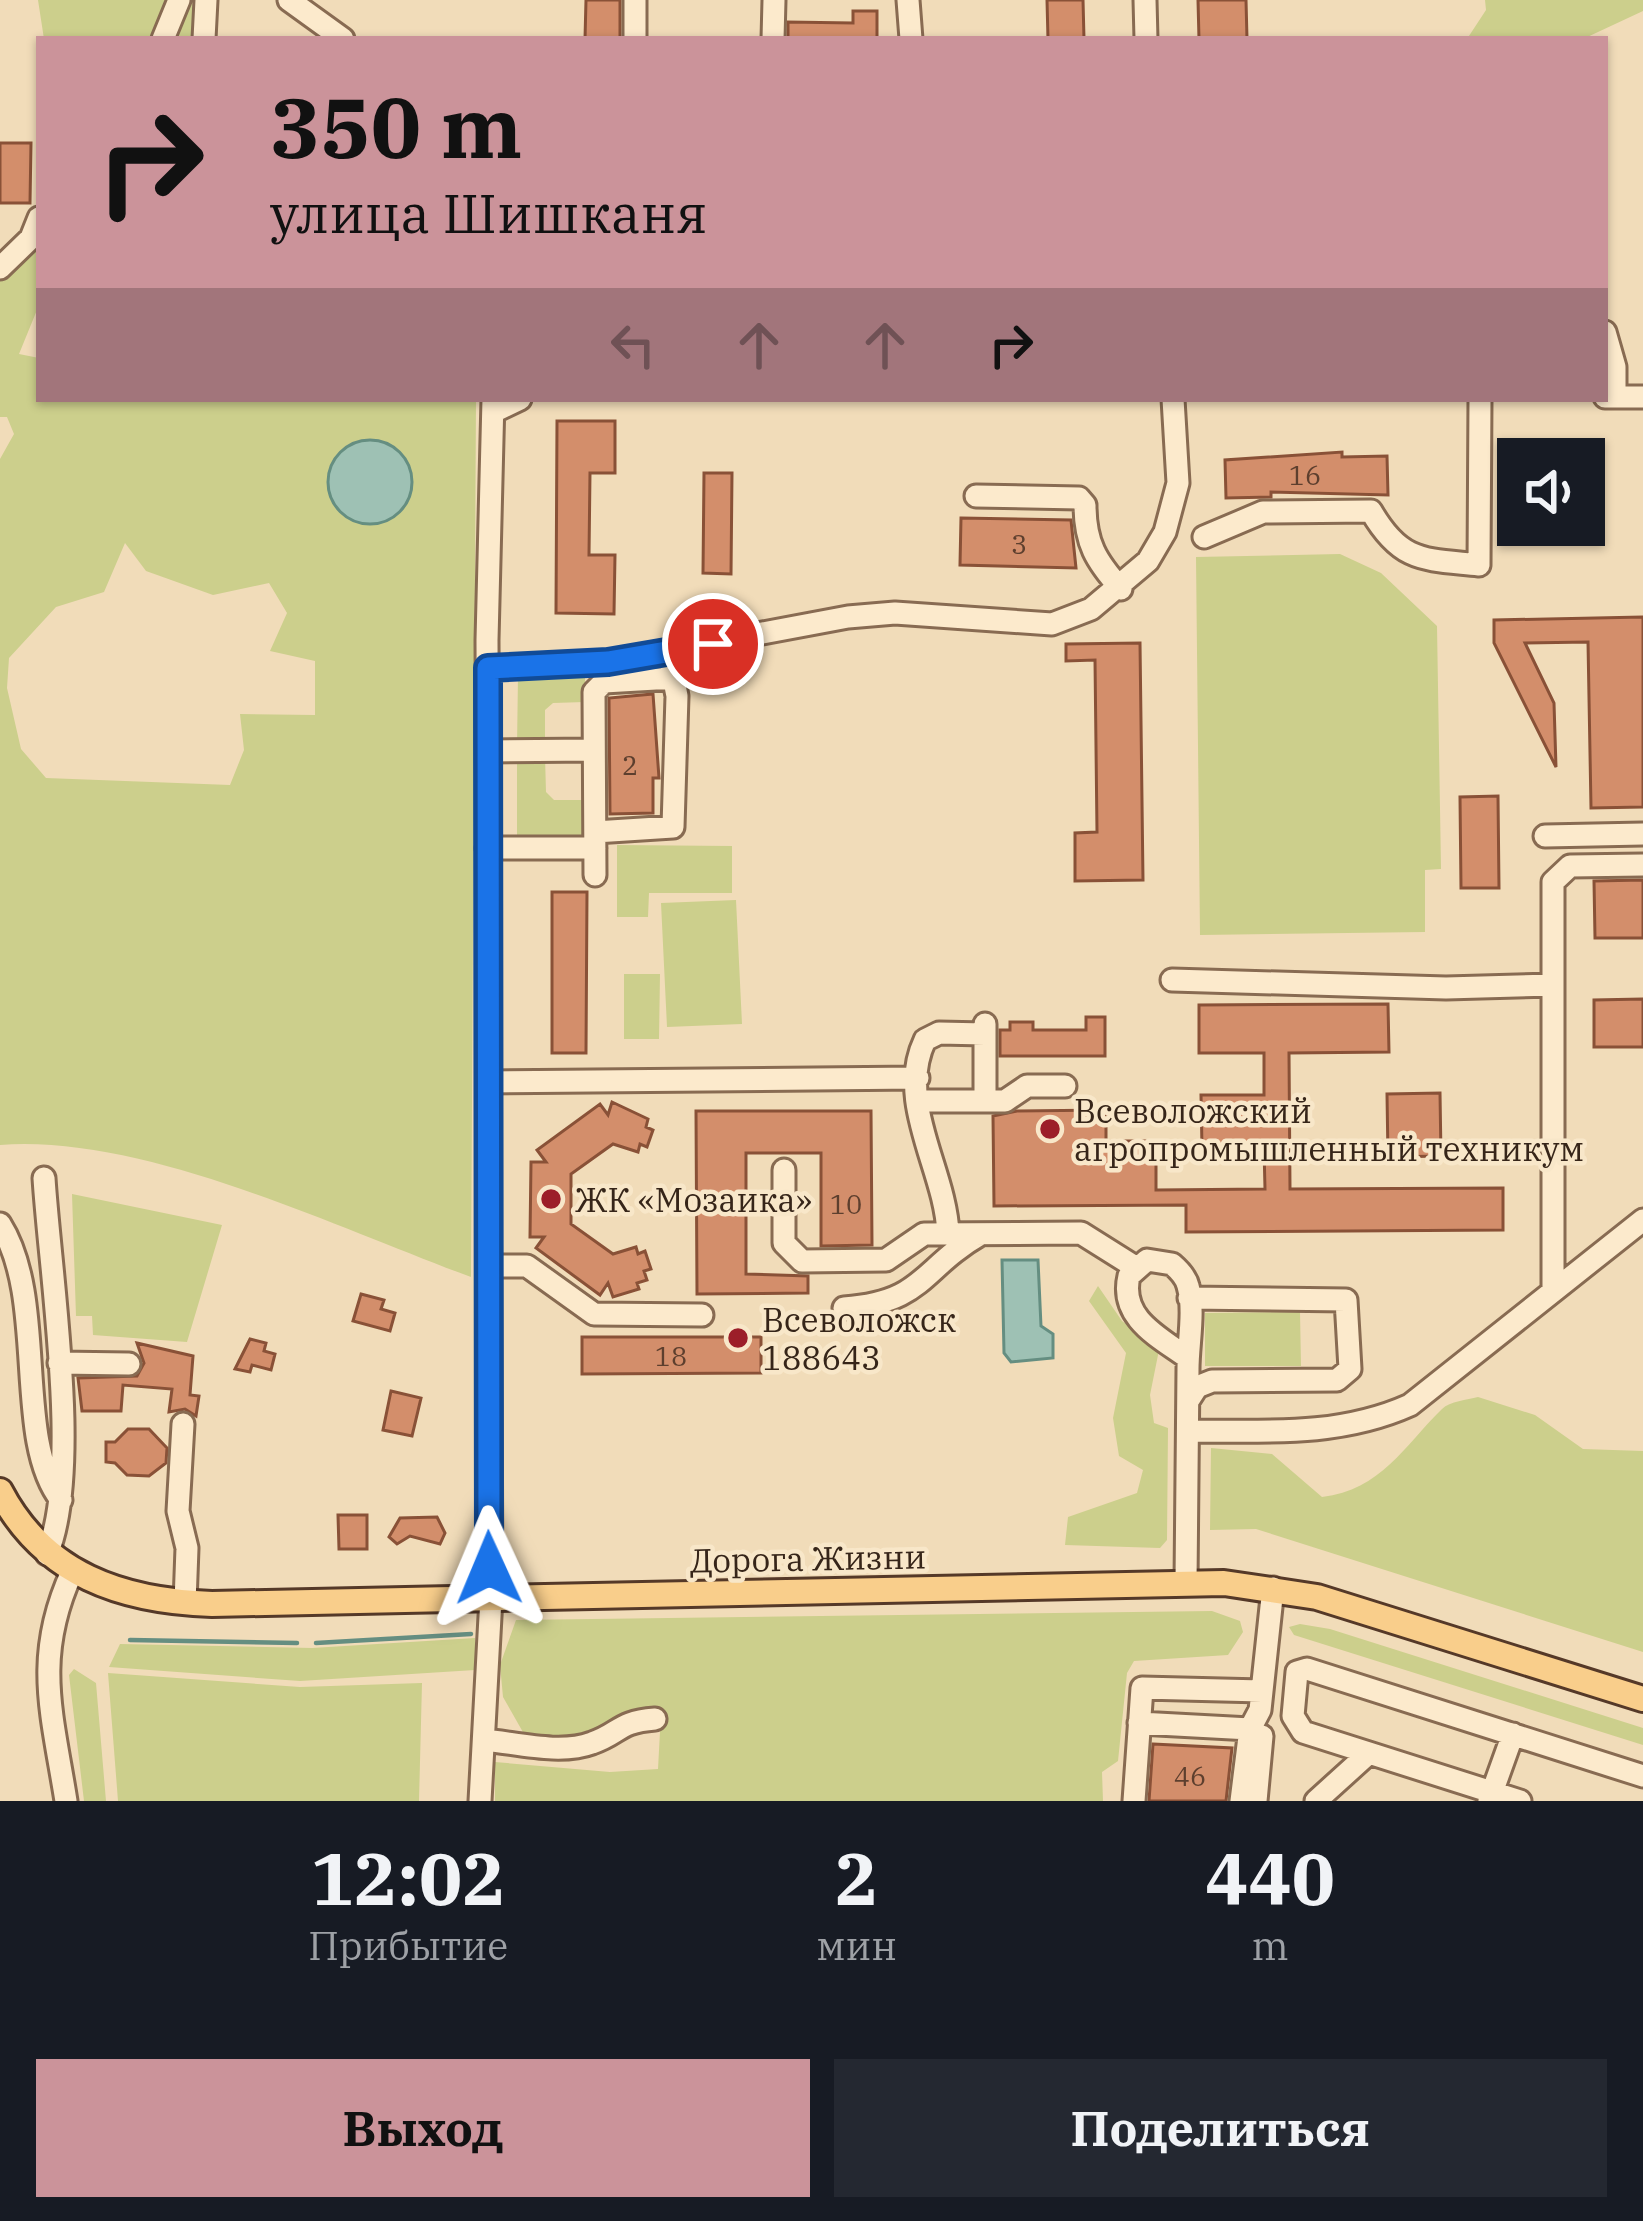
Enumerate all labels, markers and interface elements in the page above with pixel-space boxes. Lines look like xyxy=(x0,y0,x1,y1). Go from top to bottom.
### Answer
text: 350 m xyxy=(270,72,522,181)
icon: right xyxy=(72,84,228,240)
text: улица Шишканя xyxy=(270,178,707,248)
icon: left xyxy=(600,312,666,378)
icon: ahead xyxy=(726,312,792,378)
icon: ahead xyxy=(852,312,918,378)
icon: right xyxy=(978,312,1044,378)
map controls xyxy=(1497,438,1605,546)
button: sound xyxy=(1497,438,1605,546)
house number: 16 xyxy=(1289,457,1321,492)
house number: 3 xyxy=(1011,526,1027,561)
pin xyxy=(662,593,764,695)
icon: arrive xyxy=(680,611,746,677)
house number: 2 xyxy=(622,747,638,782)
place label: Всеволожский агропромышленный техникум xyxy=(1074,1089,1584,1170)
marker: Всеволожский агропромышленный техникум xyxy=(1037,1116,1063,1142)
place label: ЖК «Мозаика» xyxy=(575,1178,812,1221)
marker: ЖК «Мозаика» xyxy=(538,1186,564,1212)
house number: 10 xyxy=(830,1186,862,1221)
place label: Всеволожск 188643 xyxy=(762,1298,956,1379)
marker: Всеволожск 188643 xyxy=(725,1325,751,1351)
house number: 18 xyxy=(655,1338,687,1373)
position arrow xyxy=(426,1505,552,1631)
street label: Дорога Жизни xyxy=(690,1534,926,1582)
house number: 46 xyxy=(1174,1758,1206,1793)
text: 12:02 xyxy=(311,1831,505,1925)
text: 2 xyxy=(835,1831,878,1925)
text: 440 xyxy=(1205,1831,1335,1925)
text: Прибытие xyxy=(308,1920,508,1971)
text: мин xyxy=(816,1920,897,1971)
text: m xyxy=(1251,1920,1289,1971)
button: Выход xyxy=(36,2059,810,2197)
button: Поделиться xyxy=(834,2059,1607,2197)

